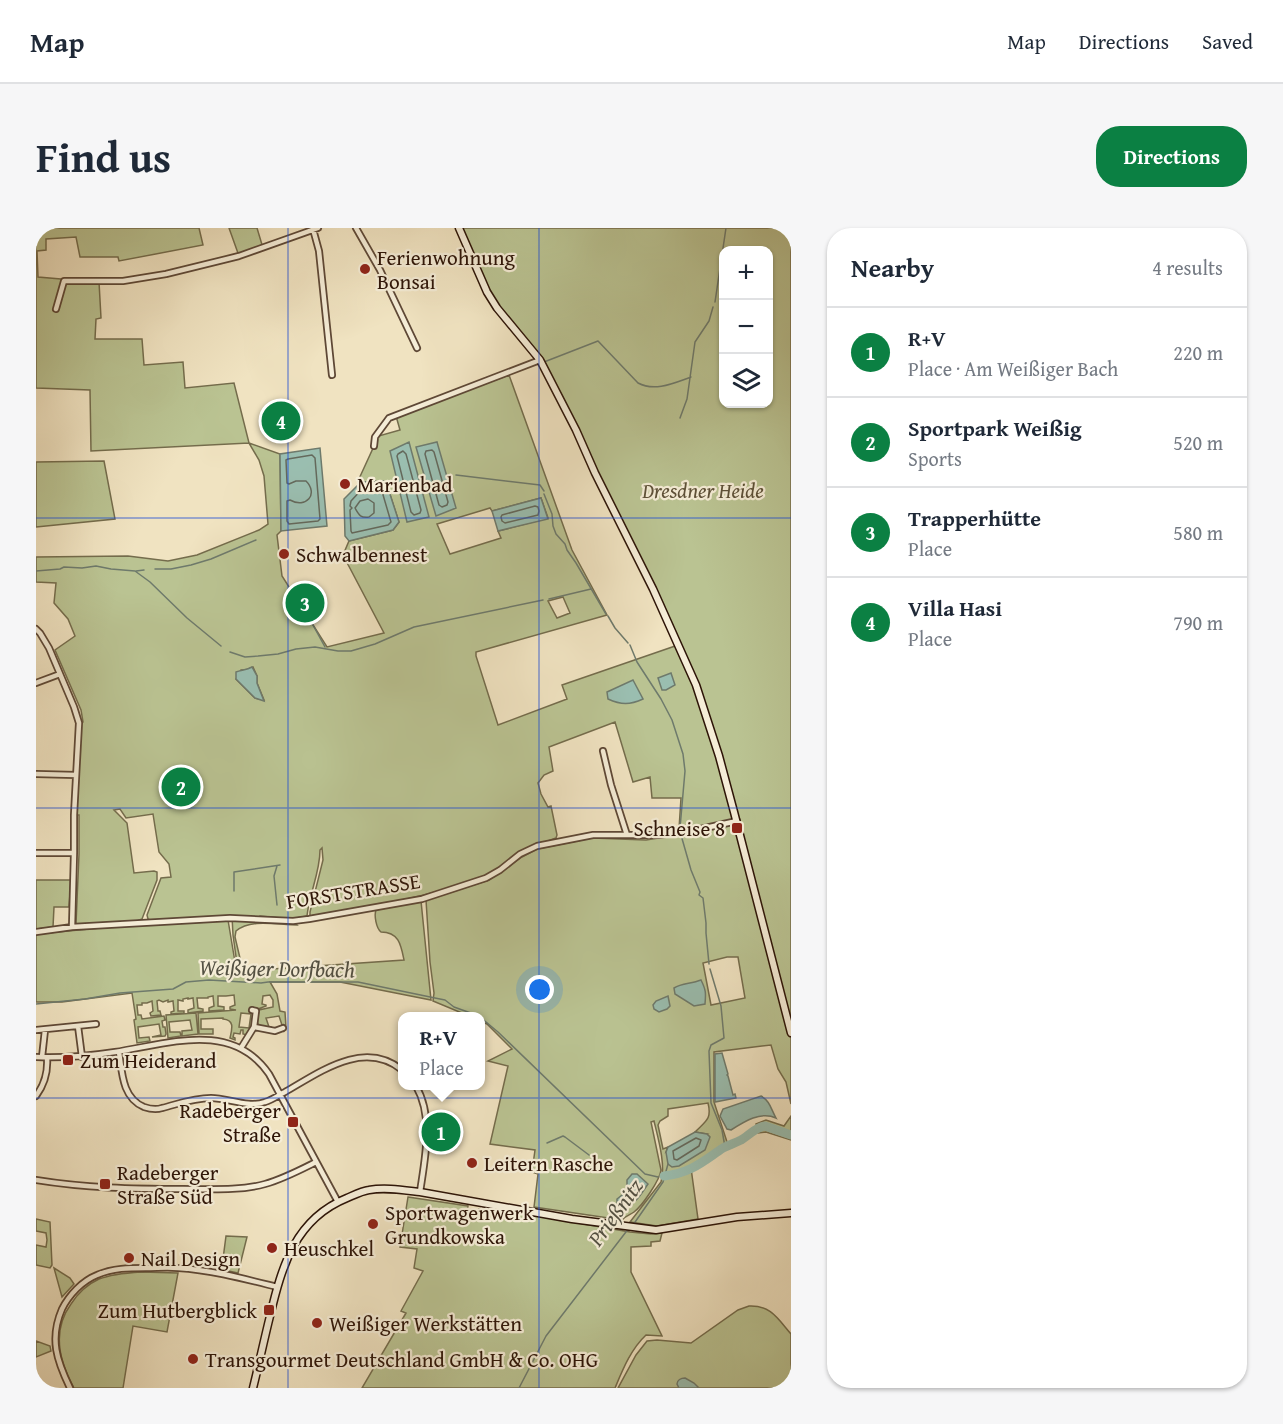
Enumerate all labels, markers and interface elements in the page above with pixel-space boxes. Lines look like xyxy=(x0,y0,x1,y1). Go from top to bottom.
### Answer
text: Map xyxy=(30,21,84,62)
text: Map xyxy=(1007,26,1046,57)
text: Directions xyxy=(1079,26,1169,57)
text: Saved xyxy=(1202,26,1253,57)
text: Find us xyxy=(36,126,171,187)
button: Directions xyxy=(1096,126,1247,187)
place label: Ferienwohnung Bonsai xyxy=(377,242,516,297)
map controls xyxy=(719,246,773,408)
button: + xyxy=(719,246,773,300)
text: Nearby xyxy=(851,248,934,287)
text: 4 results xyxy=(1152,253,1223,282)
marker: Ferienwohnung Bonsai xyxy=(358,262,372,276)
button: − xyxy=(719,300,773,354)
text: R+V xyxy=(908,322,946,354)
text: 1 xyxy=(865,338,876,367)
text: 220 m xyxy=(1173,338,1223,367)
button: layers xyxy=(719,354,773,408)
text: Place · Am Weißiger Bach xyxy=(908,354,1118,383)
pin: 4 xyxy=(262,398,300,444)
text: Sportpark Weißig xyxy=(908,412,1082,444)
text: 2 xyxy=(865,428,876,457)
text: 520 m xyxy=(1173,428,1223,457)
text: Sports xyxy=(908,444,962,473)
place label: Marienbad xyxy=(357,469,453,500)
park label: Dresdner Heide xyxy=(641,475,764,506)
marker: Marienbad xyxy=(338,477,352,491)
text: Trapperhütte xyxy=(908,502,1041,534)
text: 3 xyxy=(865,518,876,547)
text: 580 m xyxy=(1173,518,1223,547)
text: Place xyxy=(908,534,952,563)
place label: Schwalbennest xyxy=(296,539,428,570)
marker: Schwalbennest xyxy=(277,547,291,561)
pin: 3 xyxy=(286,580,324,626)
text: Villa Hasi xyxy=(908,592,1002,624)
text: 4 xyxy=(865,608,876,637)
text: 790 m xyxy=(1173,608,1223,637)
text: Place xyxy=(908,624,952,653)
pin: 2 xyxy=(162,764,200,810)
place label: Schneise 8 xyxy=(633,813,725,844)
marker: Schneise 8 xyxy=(730,821,744,835)
street label: FORSTSTRASSE xyxy=(284,865,423,917)
water label: Weißiger Dorfbach xyxy=(199,951,355,985)
your location xyxy=(525,975,554,1004)
popup xyxy=(398,1012,485,1090)
text: R+V xyxy=(419,1021,457,1053)
place label: Zum Heiderand xyxy=(80,1045,217,1076)
marker: Zum Heiderand xyxy=(61,1053,75,1067)
text: Place xyxy=(419,1053,464,1082)
place label: Radeberger Straße xyxy=(180,1095,281,1150)
pin: 1 xyxy=(422,1110,460,1154)
marker: Radeberger Straße xyxy=(286,1115,300,1129)
place label: Leitern Rasche xyxy=(484,1148,613,1179)
marker: Leitern Rasche xyxy=(465,1156,479,1170)
place label: Radeberger Straße Süd xyxy=(117,1157,219,1212)
water label: Prießnitz xyxy=(579,1171,651,1253)
marker: Radeberger Straße Süd xyxy=(98,1177,112,1191)
place label: Sportwagenwerk Grundkowska xyxy=(385,1197,534,1252)
marker: Sportwagenwerk Grundkowska xyxy=(366,1217,380,1231)
place label: Heuschkel xyxy=(284,1233,374,1264)
marker: Heuschkel xyxy=(265,1241,279,1255)
place label: Nail Design xyxy=(141,1243,240,1274)
marker: Nail Design xyxy=(122,1251,136,1265)
place label: Zum Hutbergblick xyxy=(98,1295,257,1326)
marker: Zum Hutbergblick xyxy=(262,1303,276,1317)
place label: Weißiger Werkstätten xyxy=(329,1308,522,1339)
marker: Weißiger Werkstätten xyxy=(310,1316,324,1330)
place label: Transgourmet Deutschland GmbH & Co. OHG xyxy=(205,1344,598,1375)
marker: Transgourmet Deutschland GmbH & Co. OHG xyxy=(186,1352,200,1366)

